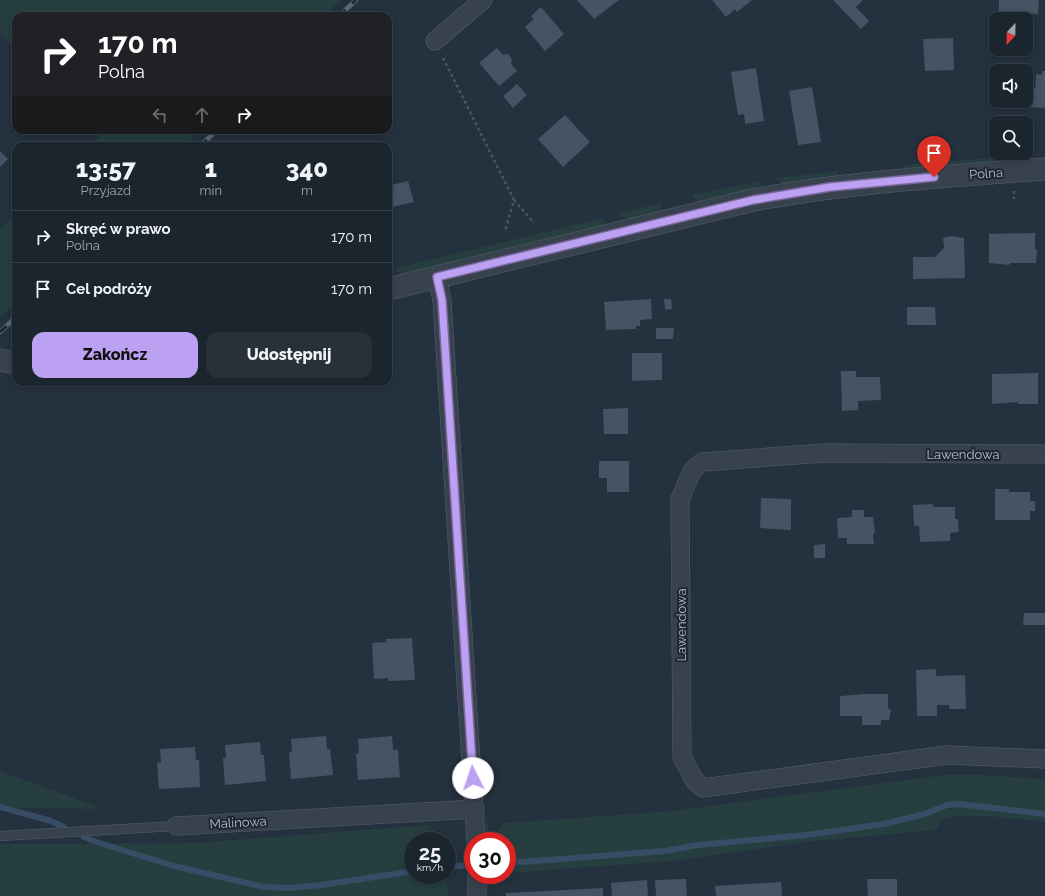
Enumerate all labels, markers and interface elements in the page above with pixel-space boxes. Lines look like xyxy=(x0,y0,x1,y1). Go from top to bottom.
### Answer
north arrow xyxy=(989,12,1033,56)
map controls xyxy=(989,12,1033,160)
text: 170 m xyxy=(98,27,178,60)
icon: right xyxy=(32,28,84,80)
text: Polna xyxy=(98,61,145,82)
button: sound xyxy=(989,64,1033,108)
icon: left xyxy=(149,104,171,126)
icon: ahead xyxy=(191,104,213,126)
icon: right xyxy=(233,104,255,126)
button: search xyxy=(989,116,1033,160)
pin xyxy=(917,136,951,177)
icon: arrive xyxy=(923,142,945,164)
text: 13:57 xyxy=(76,154,136,183)
text: 1 xyxy=(205,154,217,183)
text: 340 xyxy=(286,154,328,183)
street label: Polna xyxy=(969,165,1003,182)
text: Przyjazd xyxy=(81,183,131,198)
text: min xyxy=(200,183,222,198)
text: m xyxy=(301,183,313,198)
text: Skręć w prawo xyxy=(66,220,171,238)
icon: right xyxy=(32,226,54,248)
text: 170 m xyxy=(331,228,372,246)
text: Polna xyxy=(66,238,100,253)
icon: arrive xyxy=(32,278,54,300)
text: Cel podróży xyxy=(66,280,152,298)
text: 170 m xyxy=(331,280,372,298)
button: Zakończ xyxy=(32,332,198,378)
button: Udostępnij xyxy=(206,332,372,378)
street label: Lawendowa xyxy=(926,447,1000,462)
street label: Lawendowa xyxy=(674,588,689,662)
position arrow xyxy=(452,757,494,799)
street label: Malinowa xyxy=(209,814,267,831)
speed limit sign: 30 xyxy=(464,832,516,884)
text: 25 xyxy=(419,841,441,865)
text: km/h xyxy=(417,862,443,873)

